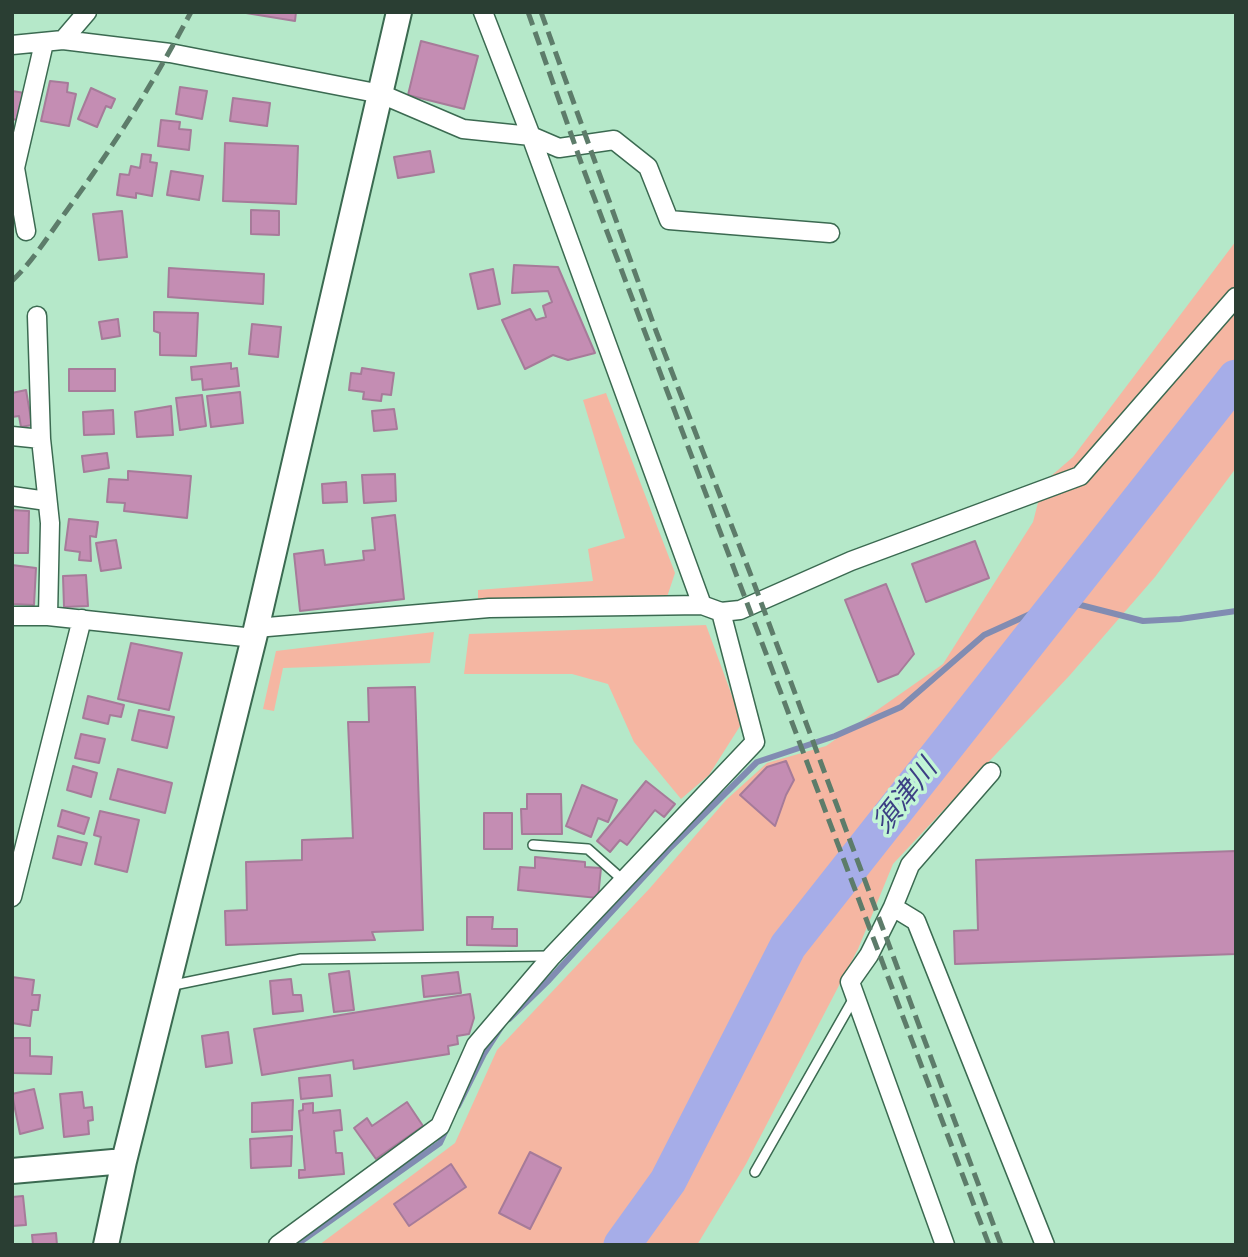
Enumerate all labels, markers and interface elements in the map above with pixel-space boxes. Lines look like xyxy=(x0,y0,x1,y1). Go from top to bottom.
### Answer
water label: 須津川 xyxy=(867,754,945,840)

